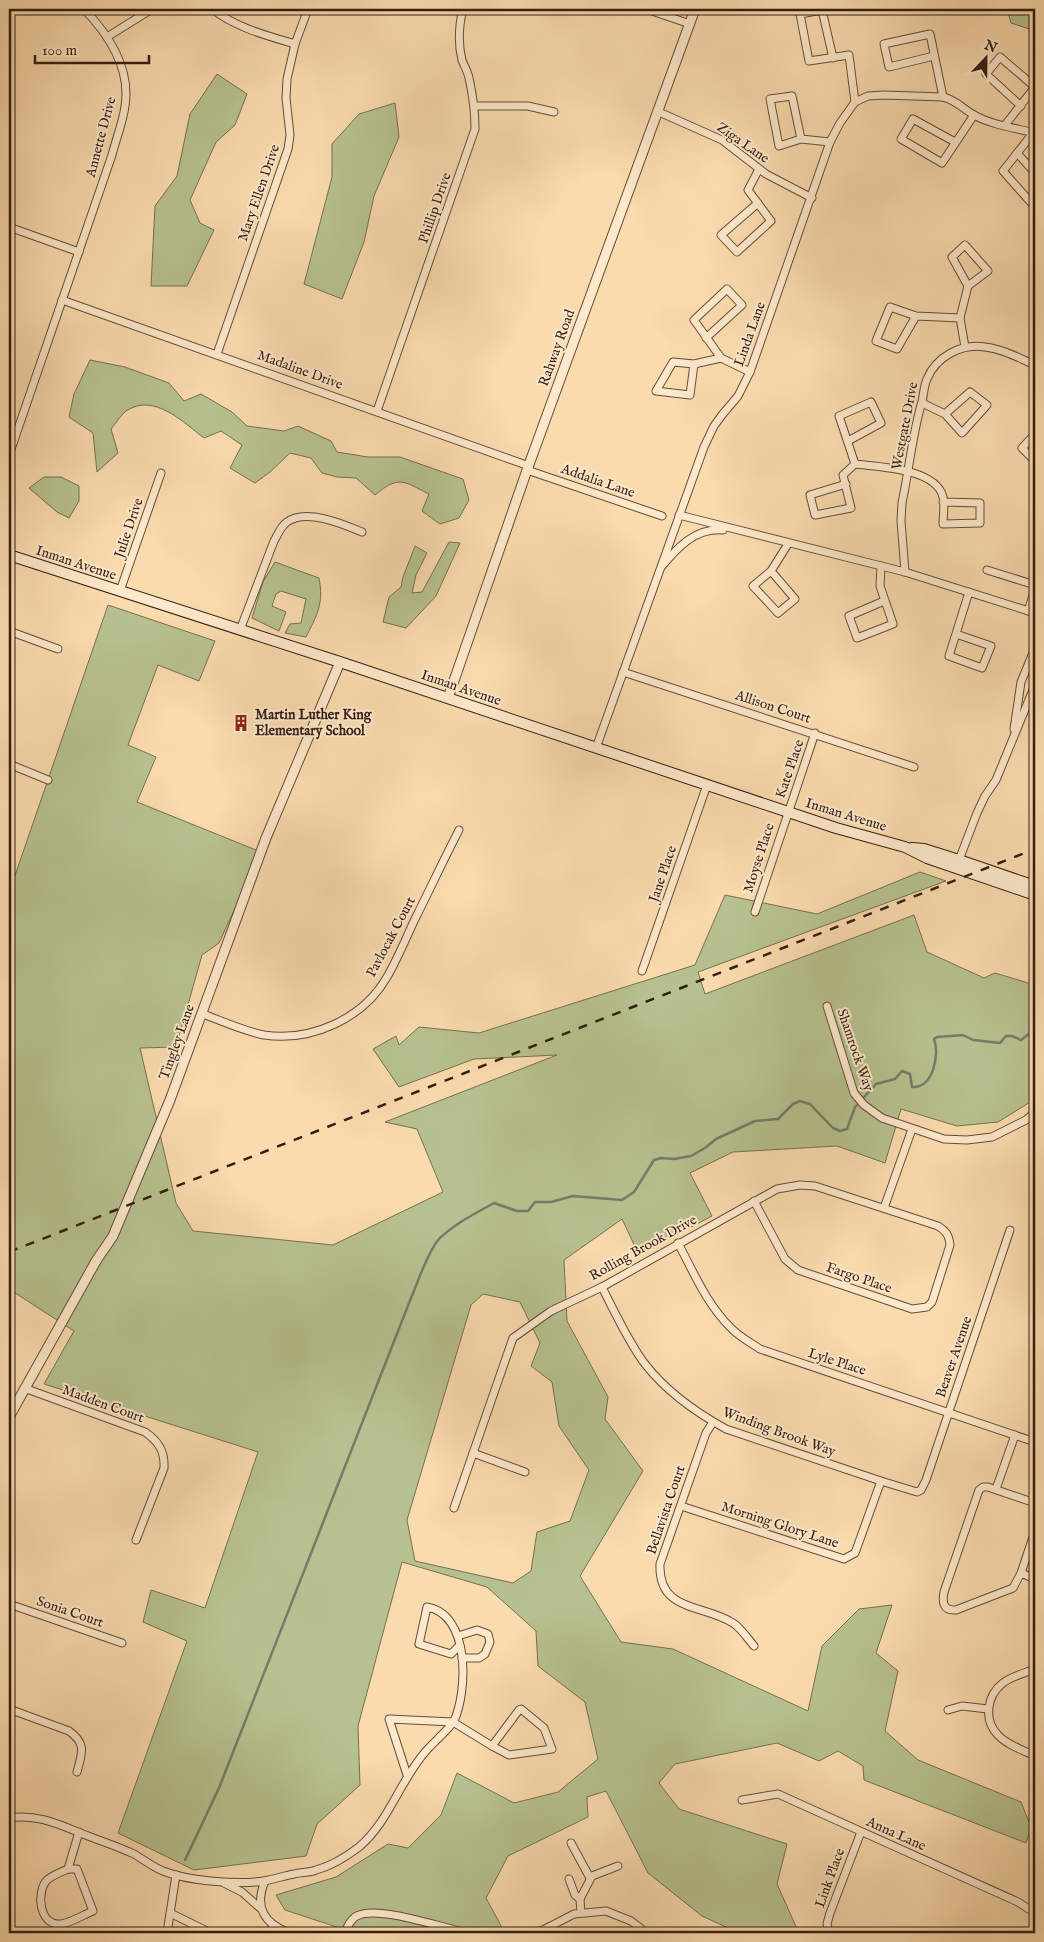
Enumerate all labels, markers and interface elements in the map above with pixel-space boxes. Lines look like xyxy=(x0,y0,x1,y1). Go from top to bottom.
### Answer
scale bar xyxy=(35,32,149,64)
north arrow xyxy=(962,32,1012,82)
text: N xyxy=(981,36,999,57)
text: 100 m xyxy=(42,41,78,60)
street label: Annette Drive xyxy=(81,94,121,180)
street label: Ziga Lane xyxy=(713,118,773,168)
street label: Mary Ellen Drive xyxy=(234,142,284,244)
street label: Phillip Drive xyxy=(414,170,456,246)
street label: Linda Lane xyxy=(730,299,770,369)
street label: Rahway Road xyxy=(535,307,579,389)
street label: Madaline Drive xyxy=(255,346,346,394)
street label: Westgate Drive xyxy=(888,380,922,472)
street label: Addalia Lane xyxy=(558,460,638,502)
street label: Julie Drive xyxy=(110,495,148,562)
street label: Inman Avenue xyxy=(33,542,119,585)
street label: Inman Avenue xyxy=(419,666,504,710)
street label: Allison Court xyxy=(732,686,813,728)
place label: Martin Luther King Elementary School xyxy=(255,706,373,740)
building icon: Martin Luther King Elementary School xyxy=(231,713,251,733)
street label: Kate Place xyxy=(772,737,809,801)
street label: Inman Avenue xyxy=(803,794,889,836)
street label: Moyse Place xyxy=(739,820,779,895)
street label: Jane Place xyxy=(644,843,681,907)
street label: Pavlocak Court xyxy=(362,893,420,980)
street label: Tingley Lane xyxy=(155,1001,199,1082)
street label: Shamrock Way xyxy=(832,1006,878,1094)
street label: Rolling Brook Drive xyxy=(586,1211,700,1285)
street label: Fargo Place xyxy=(824,1258,895,1298)
street label: Beaver Avenue xyxy=(932,1313,977,1400)
street label: Lyle Place xyxy=(806,1344,869,1380)
street label: Madden Court xyxy=(60,1381,147,1427)
street label: Winding Brook Way xyxy=(720,1403,838,1461)
street label: Bellavista Court xyxy=(642,1463,690,1557)
street label: Morning Glory Lane xyxy=(719,1498,841,1553)
street label: Sonia Court xyxy=(34,1592,106,1632)
street label: Anna Lane xyxy=(862,1812,929,1855)
street label: Link Place xyxy=(811,1845,849,1910)

